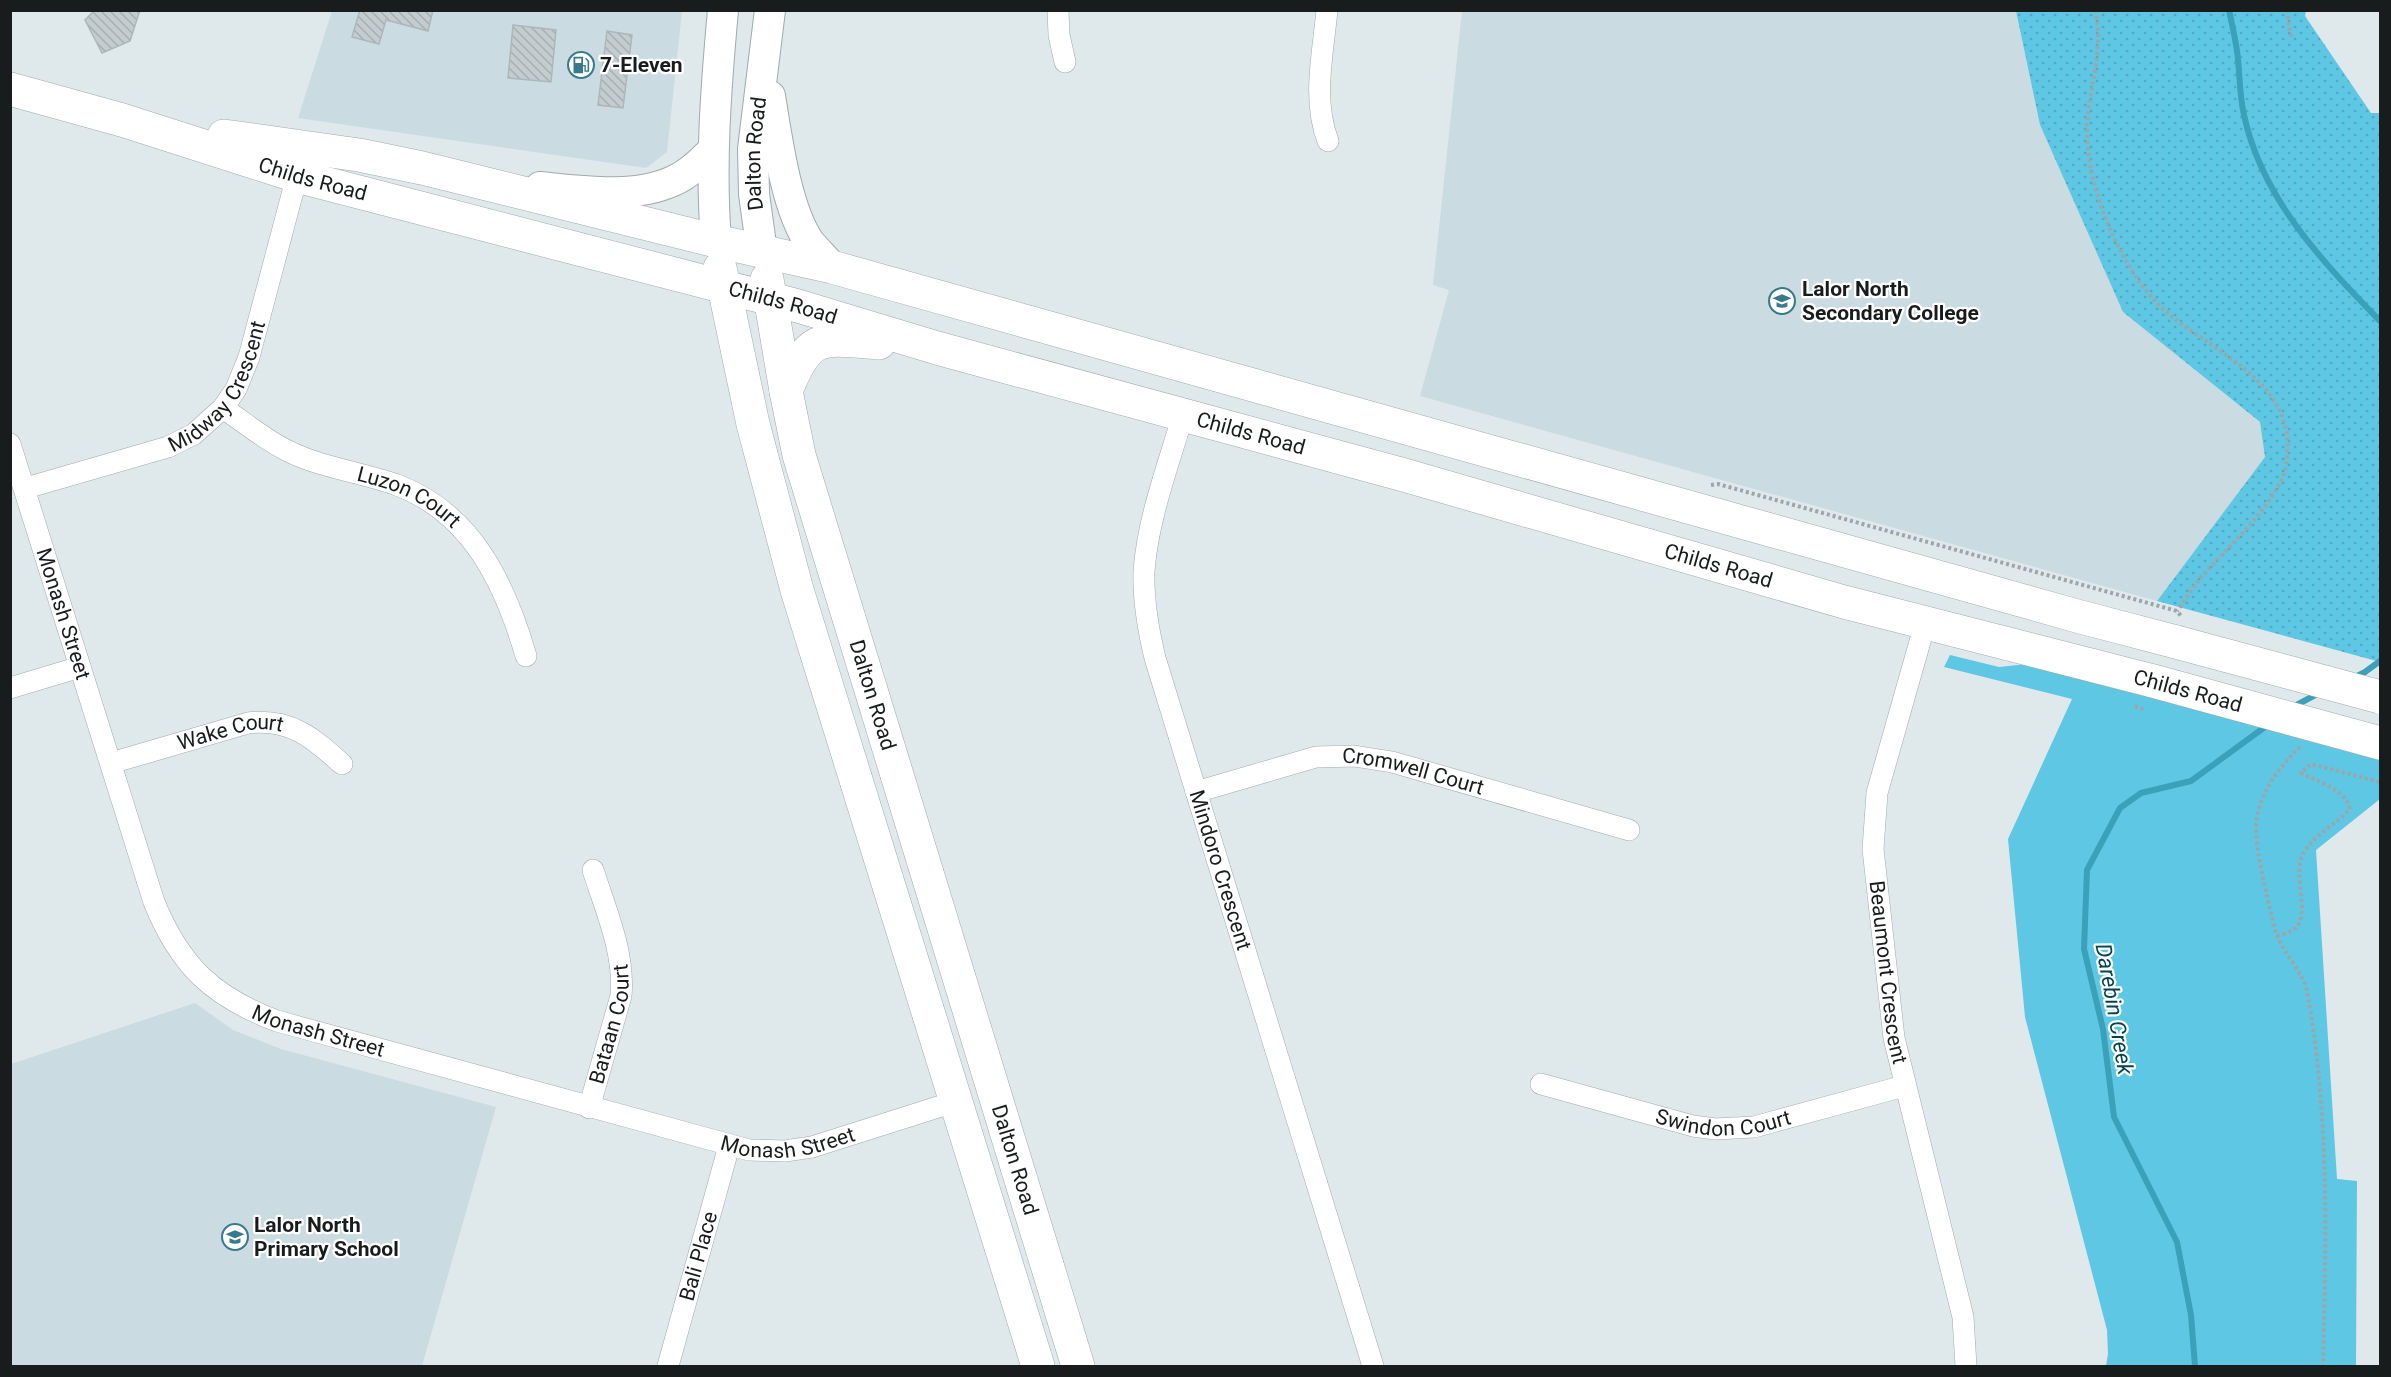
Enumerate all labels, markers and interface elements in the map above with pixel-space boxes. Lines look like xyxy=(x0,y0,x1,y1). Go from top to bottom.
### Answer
fuel station icon: 7-Eleven xyxy=(566,50,596,80)
place label: 7-Eleven xyxy=(600,53,683,77)
street label: Dalton Road xyxy=(741,95,771,212)
street label: Childs Road xyxy=(255,152,370,206)
street label: Childs Road xyxy=(726,276,840,329)
place label: Lalor North Secondary College xyxy=(1802,277,1979,325)
school or university icon: Lalor North Secondary College xyxy=(1767,286,1797,316)
street label: Midway Crescent xyxy=(164,318,270,457)
street label: Childs Road xyxy=(1194,407,1308,460)
street label: Luzon Court xyxy=(355,462,466,533)
street label: Childs Road xyxy=(1662,539,1775,593)
street label: Monash Street xyxy=(31,545,95,683)
street label: Dalton Road xyxy=(844,637,901,753)
street label: Childs Road xyxy=(2131,665,2245,717)
street label: Wake Court xyxy=(175,710,286,755)
street label: Cromwell Court xyxy=(1342,744,1487,800)
street label: Mindoro Crescent xyxy=(1184,787,1256,953)
street label: Beaumont Crescent xyxy=(1865,879,1912,1067)
water label: Darebin Creek xyxy=(2091,942,2139,1078)
street label: Bataan Court xyxy=(584,963,634,1087)
street label: Monash Street xyxy=(248,1000,387,1062)
street label: Dalton Road xyxy=(987,1102,1043,1218)
street label: Swindon Court xyxy=(1653,1104,1794,1141)
street label: Monash Street xyxy=(718,1122,858,1163)
street label: Bali Place xyxy=(675,1209,722,1304)
place label: Lalor North Primary School xyxy=(254,1213,399,1261)
school or university icon: Lalor North Primary School xyxy=(220,1222,250,1252)

